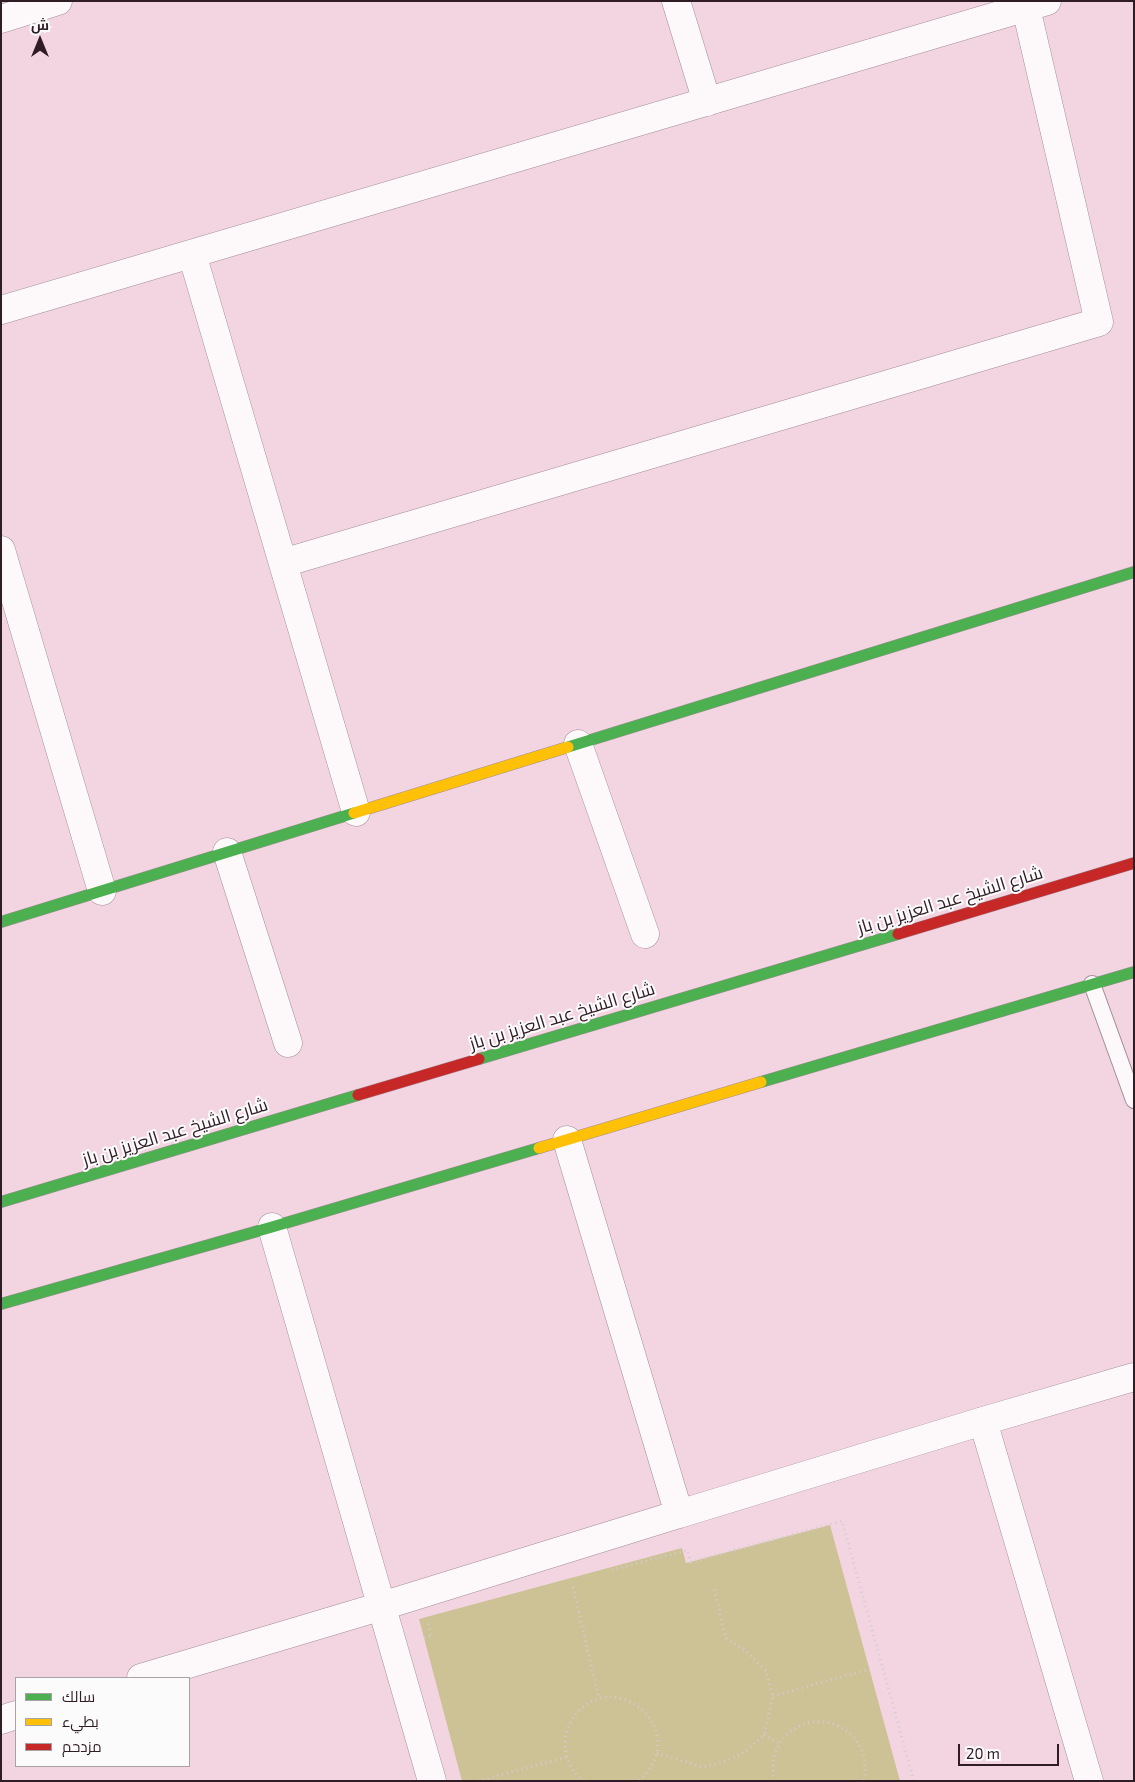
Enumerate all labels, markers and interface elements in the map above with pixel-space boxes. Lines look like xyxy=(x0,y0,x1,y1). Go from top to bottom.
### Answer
north arrow xyxy=(15,15,65,65)
text: ش xyxy=(31,16,49,33)
street label: شارع الشيخ عبد العزيز بن باز xyxy=(855,861,1045,939)
street label: شارع الشيخ عبد العزيز بن باز xyxy=(467,977,657,1055)
street label: شارع الشيخ عبد العزيز بن باز xyxy=(80,1093,270,1171)
legend xyxy=(15,1677,190,1767)
text: سالك xyxy=(62,1687,95,1705)
text: بطيء xyxy=(62,1712,99,1730)
scale bar xyxy=(960,1734,1061,1766)
text: مزدحم xyxy=(62,1737,102,1755)
text: 20 m xyxy=(966,1744,1000,1762)

